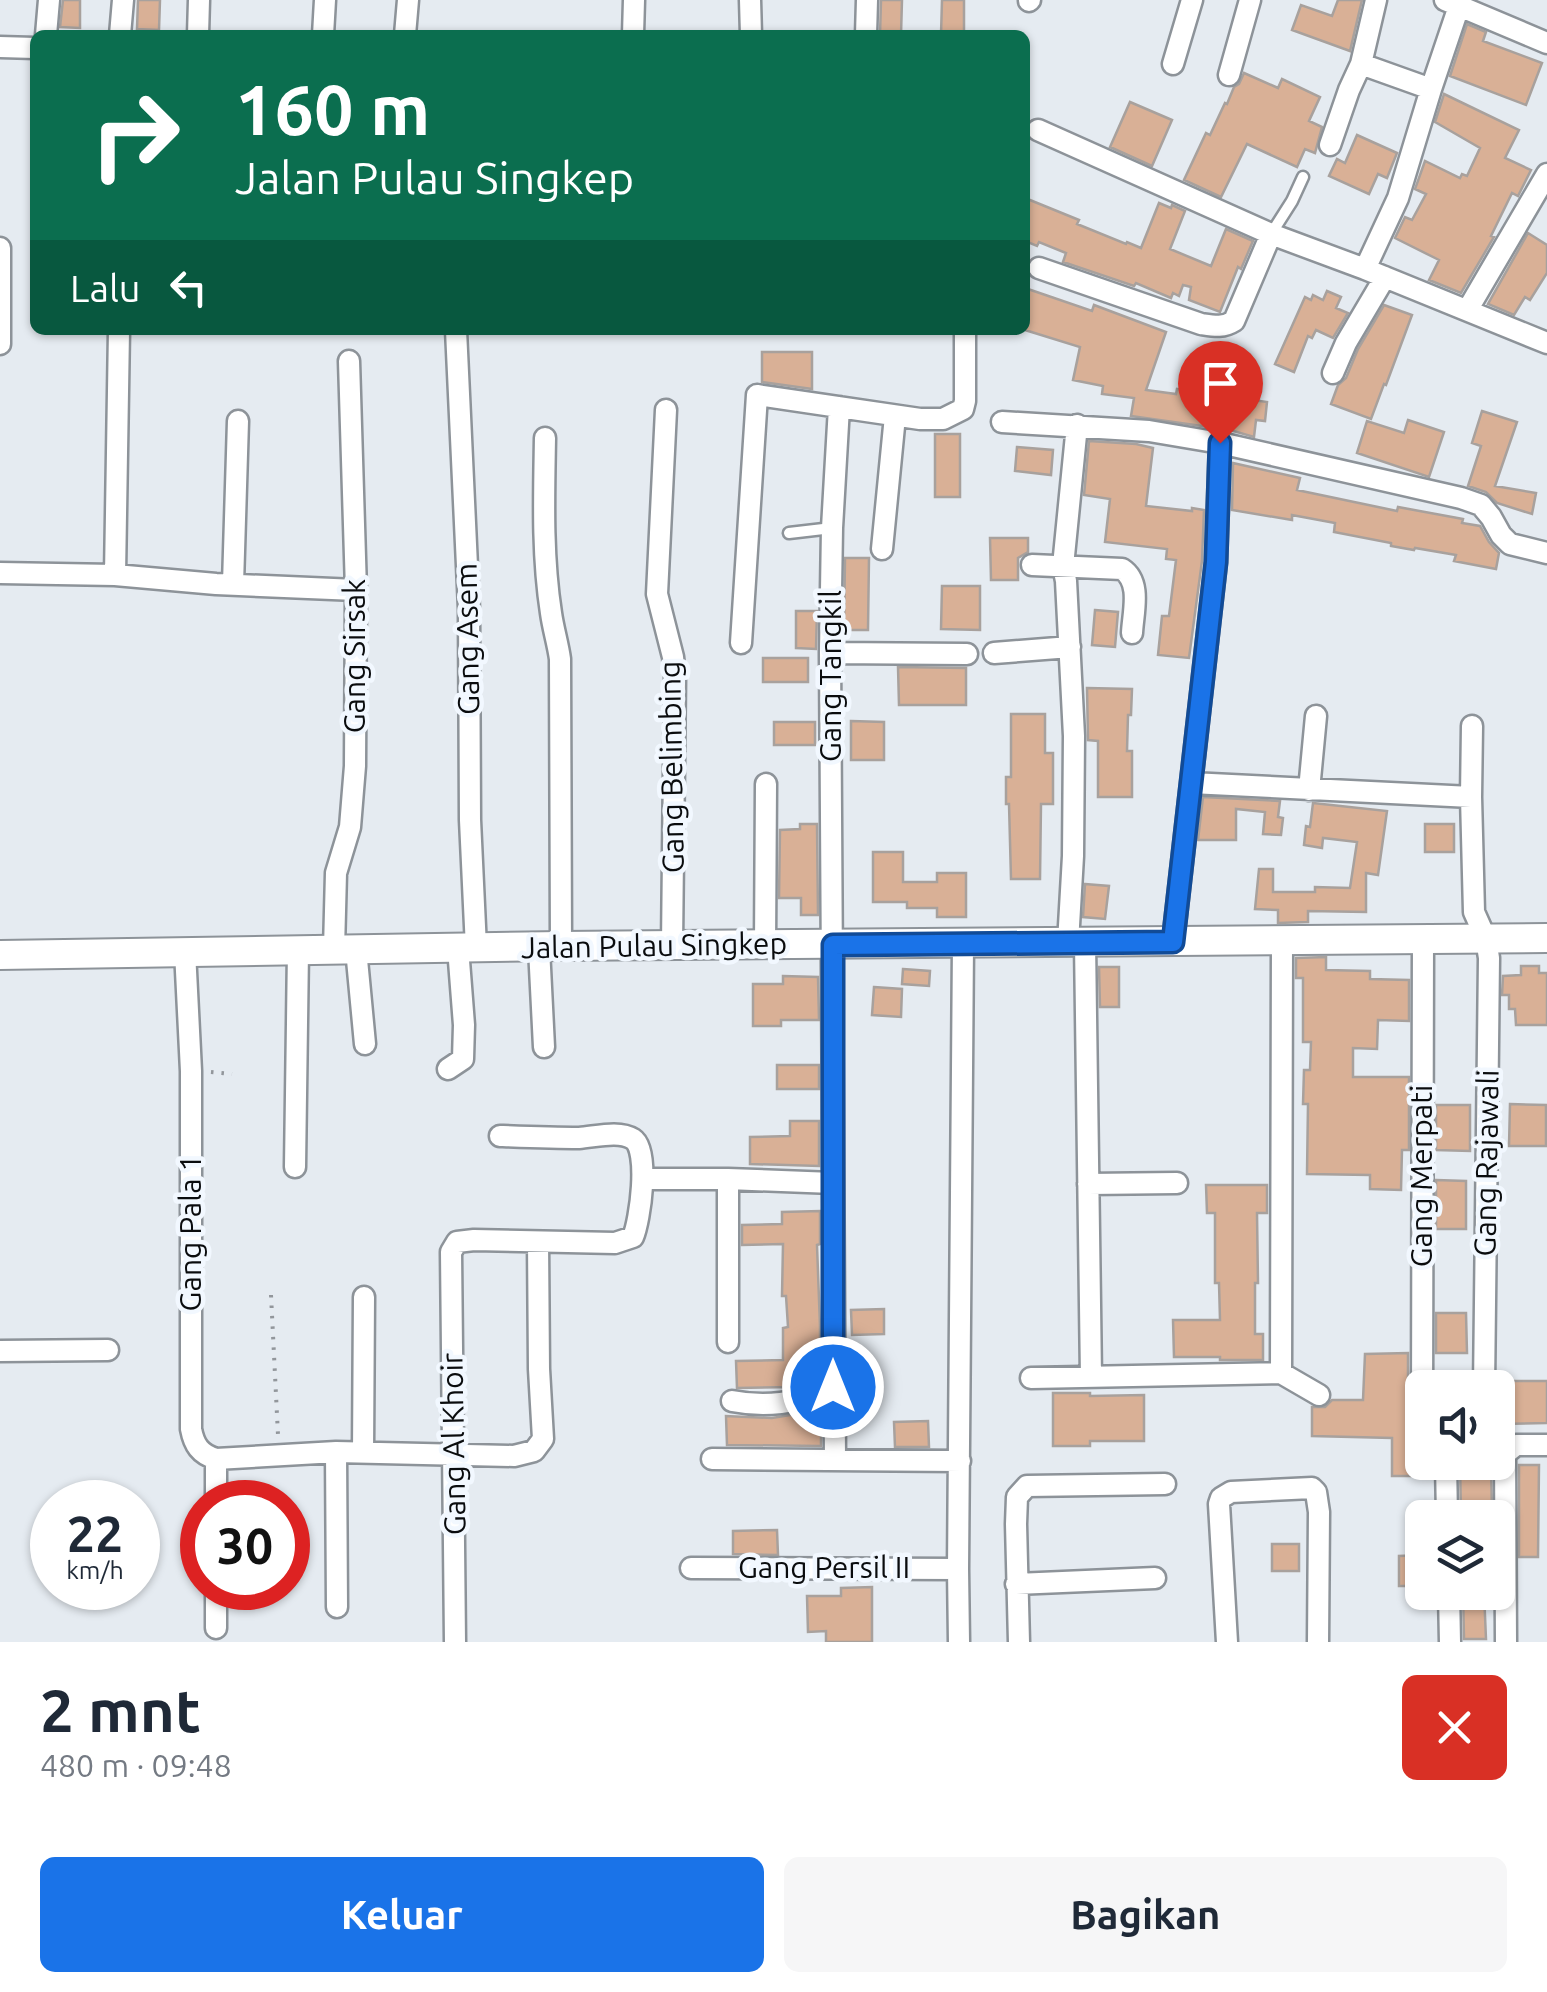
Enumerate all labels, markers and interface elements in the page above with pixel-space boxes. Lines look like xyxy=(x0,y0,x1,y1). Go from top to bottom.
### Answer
icon: right xyxy=(70,70,200,200)
text: 160 m xyxy=(235,70,430,148)
text: Jalan Pulau Singkep xyxy=(235,152,634,203)
icon: left xyxy=(161,260,216,315)
text: Lalu xyxy=(70,267,141,309)
pin xyxy=(1178,341,1263,444)
icon: arrive xyxy=(1193,356,1248,411)
street label: Gang Asem xyxy=(449,563,485,715)
street label: Gang Sirsak xyxy=(337,579,371,733)
street label: Gang Tangkil xyxy=(813,590,847,762)
street label: Gang Belimbing xyxy=(652,661,690,874)
street label: Jalan Pulau Singkep xyxy=(521,926,787,964)
street label: Gang Rajawali xyxy=(1467,1069,1505,1257)
street label: Gang Merpati xyxy=(1404,1085,1438,1267)
street label: Gang Pala 1 xyxy=(173,1155,207,1311)
position arrow xyxy=(781,1335,885,1439)
street label: Gang Al Khoir xyxy=(434,1352,472,1536)
map controls xyxy=(1405,1370,1515,1610)
button: sound xyxy=(1405,1370,1515,1480)
speed limit sign: 30 xyxy=(180,1480,310,1610)
button: layers xyxy=(1405,1500,1515,1610)
text: 22 xyxy=(67,1505,123,1561)
street label: Gang Persil II xyxy=(738,1550,910,1584)
text: km/h xyxy=(66,1556,124,1584)
button: close xyxy=(1402,1675,1507,1780)
text: 2 mnt xyxy=(40,1676,201,1743)
text: 480 m · 09:48 xyxy=(40,1747,232,1783)
button: Keluar xyxy=(40,1857,764,1972)
button: Bagikan xyxy=(784,1857,1507,1972)

